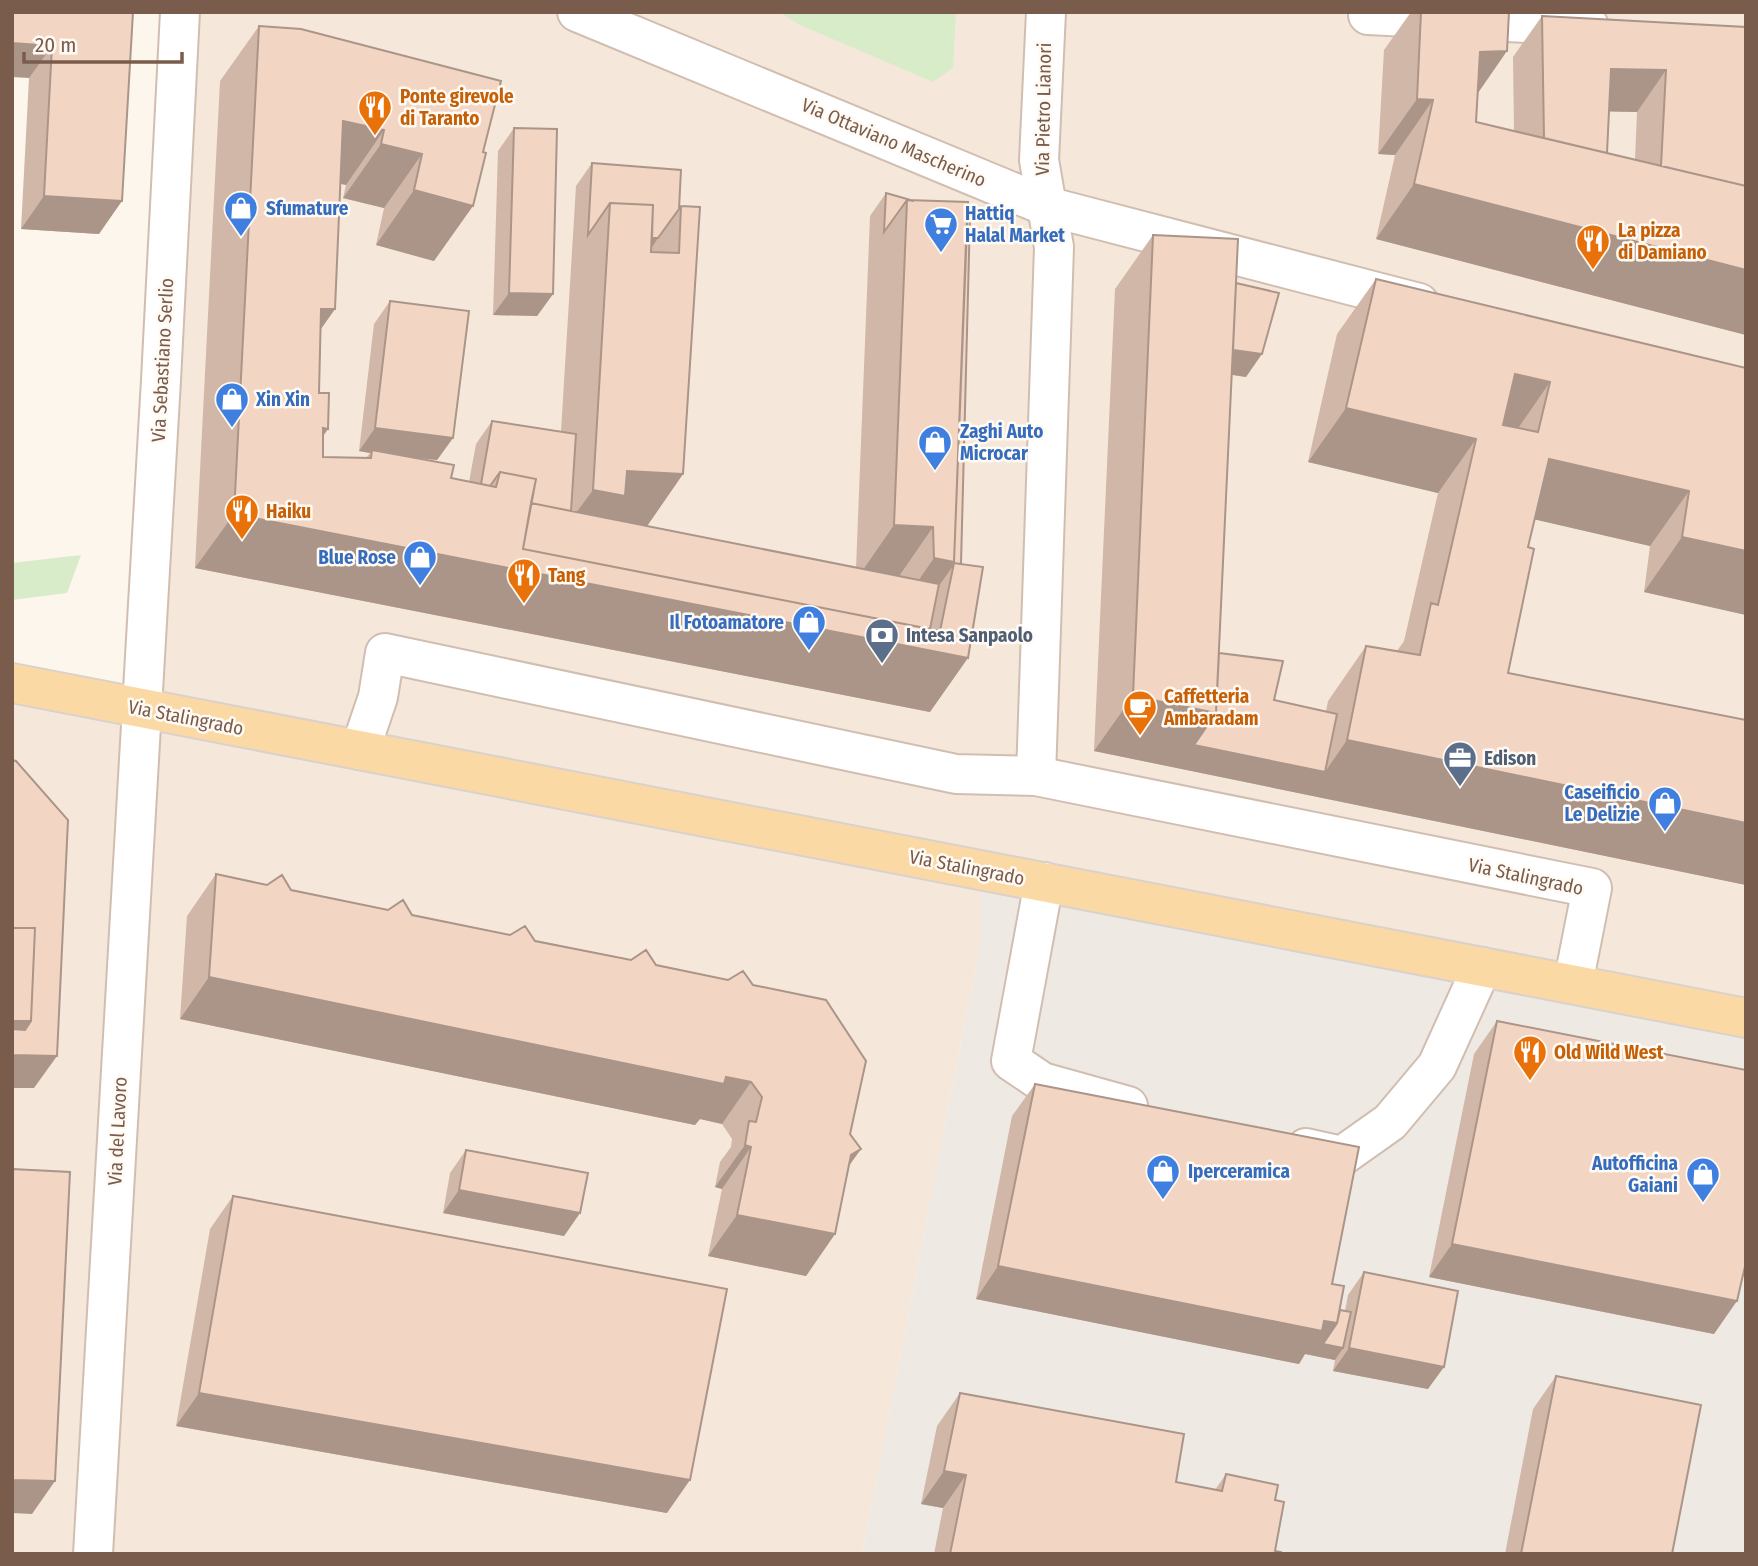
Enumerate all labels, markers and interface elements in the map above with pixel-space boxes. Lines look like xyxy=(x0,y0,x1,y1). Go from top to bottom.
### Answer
scale bar xyxy=(24,21,182,65)
text: 20 m xyxy=(35,32,76,58)
street label: Via Pietro Lianori xyxy=(1031,42,1056,176)
place label: Ponte girevole di Taranto xyxy=(400,85,514,130)
restaurant icon: Ponte girevole di Taranto xyxy=(356,88,394,137)
street label: Via Ottaviano Mascherino xyxy=(798,93,990,192)
shop icon: Sfumature xyxy=(222,189,260,238)
place label: Sfumature xyxy=(266,197,349,220)
place label: Hattiq Halal Market xyxy=(965,202,1065,247)
supermarket icon: Hattiq Halal Market xyxy=(922,205,960,254)
place label: La pizza di Damiano xyxy=(1618,219,1707,264)
restaurant icon: La pizza di Damiano xyxy=(1574,222,1612,271)
street label: Via Sebastiano Serlio xyxy=(147,277,178,443)
shop icon: Xin Xin xyxy=(213,380,251,429)
place label: Xin Xin xyxy=(255,388,310,411)
place label: Zaghi Auto Microcar xyxy=(960,420,1043,465)
shop icon: Zaghi Auto Microcar xyxy=(916,423,954,472)
restaurant icon: Haiku xyxy=(223,492,261,541)
place label: Haiku xyxy=(266,500,311,523)
shop icon: Blue Rose xyxy=(401,538,439,587)
place label: Blue Rose xyxy=(318,546,396,569)
restaurant icon: Tang xyxy=(505,556,543,605)
place label: Tang xyxy=(548,564,586,587)
shop icon: Il Fotoamatore xyxy=(790,603,828,652)
place label: Il Fotoamatore xyxy=(670,611,784,634)
bank icon: Intesa Sanpaolo xyxy=(863,616,901,665)
place label: Intesa Sanpaolo xyxy=(906,624,1033,647)
place label: Caffetteria Ambaradam xyxy=(1163,685,1259,730)
cafe icon: Caffetteria Ambaradam xyxy=(1121,688,1159,737)
street label: Via Stalingrado xyxy=(126,695,246,740)
office icon: Edison xyxy=(1441,739,1479,788)
place label: Edison xyxy=(1484,747,1536,770)
place label: Caseificio Le Delizie xyxy=(1564,781,1640,826)
shop icon: Caseificio Le Delizie xyxy=(1646,784,1684,833)
street label: Via Stalingrado xyxy=(907,845,1027,890)
street label: Via Stalingrado xyxy=(1466,853,1586,900)
restaurant icon: Old Wild West xyxy=(1511,1033,1549,1082)
place label: Old Wild West xyxy=(1554,1041,1664,1064)
street label: Via del Lavoro xyxy=(103,1076,132,1186)
shop icon: Iperceramica xyxy=(1144,1152,1182,1201)
place label: Autofficina Gaiani xyxy=(1591,1152,1678,1197)
shop icon: Autofficina Gaiani xyxy=(1684,1155,1722,1204)
place label: Iperceramica xyxy=(1188,1160,1290,1183)

